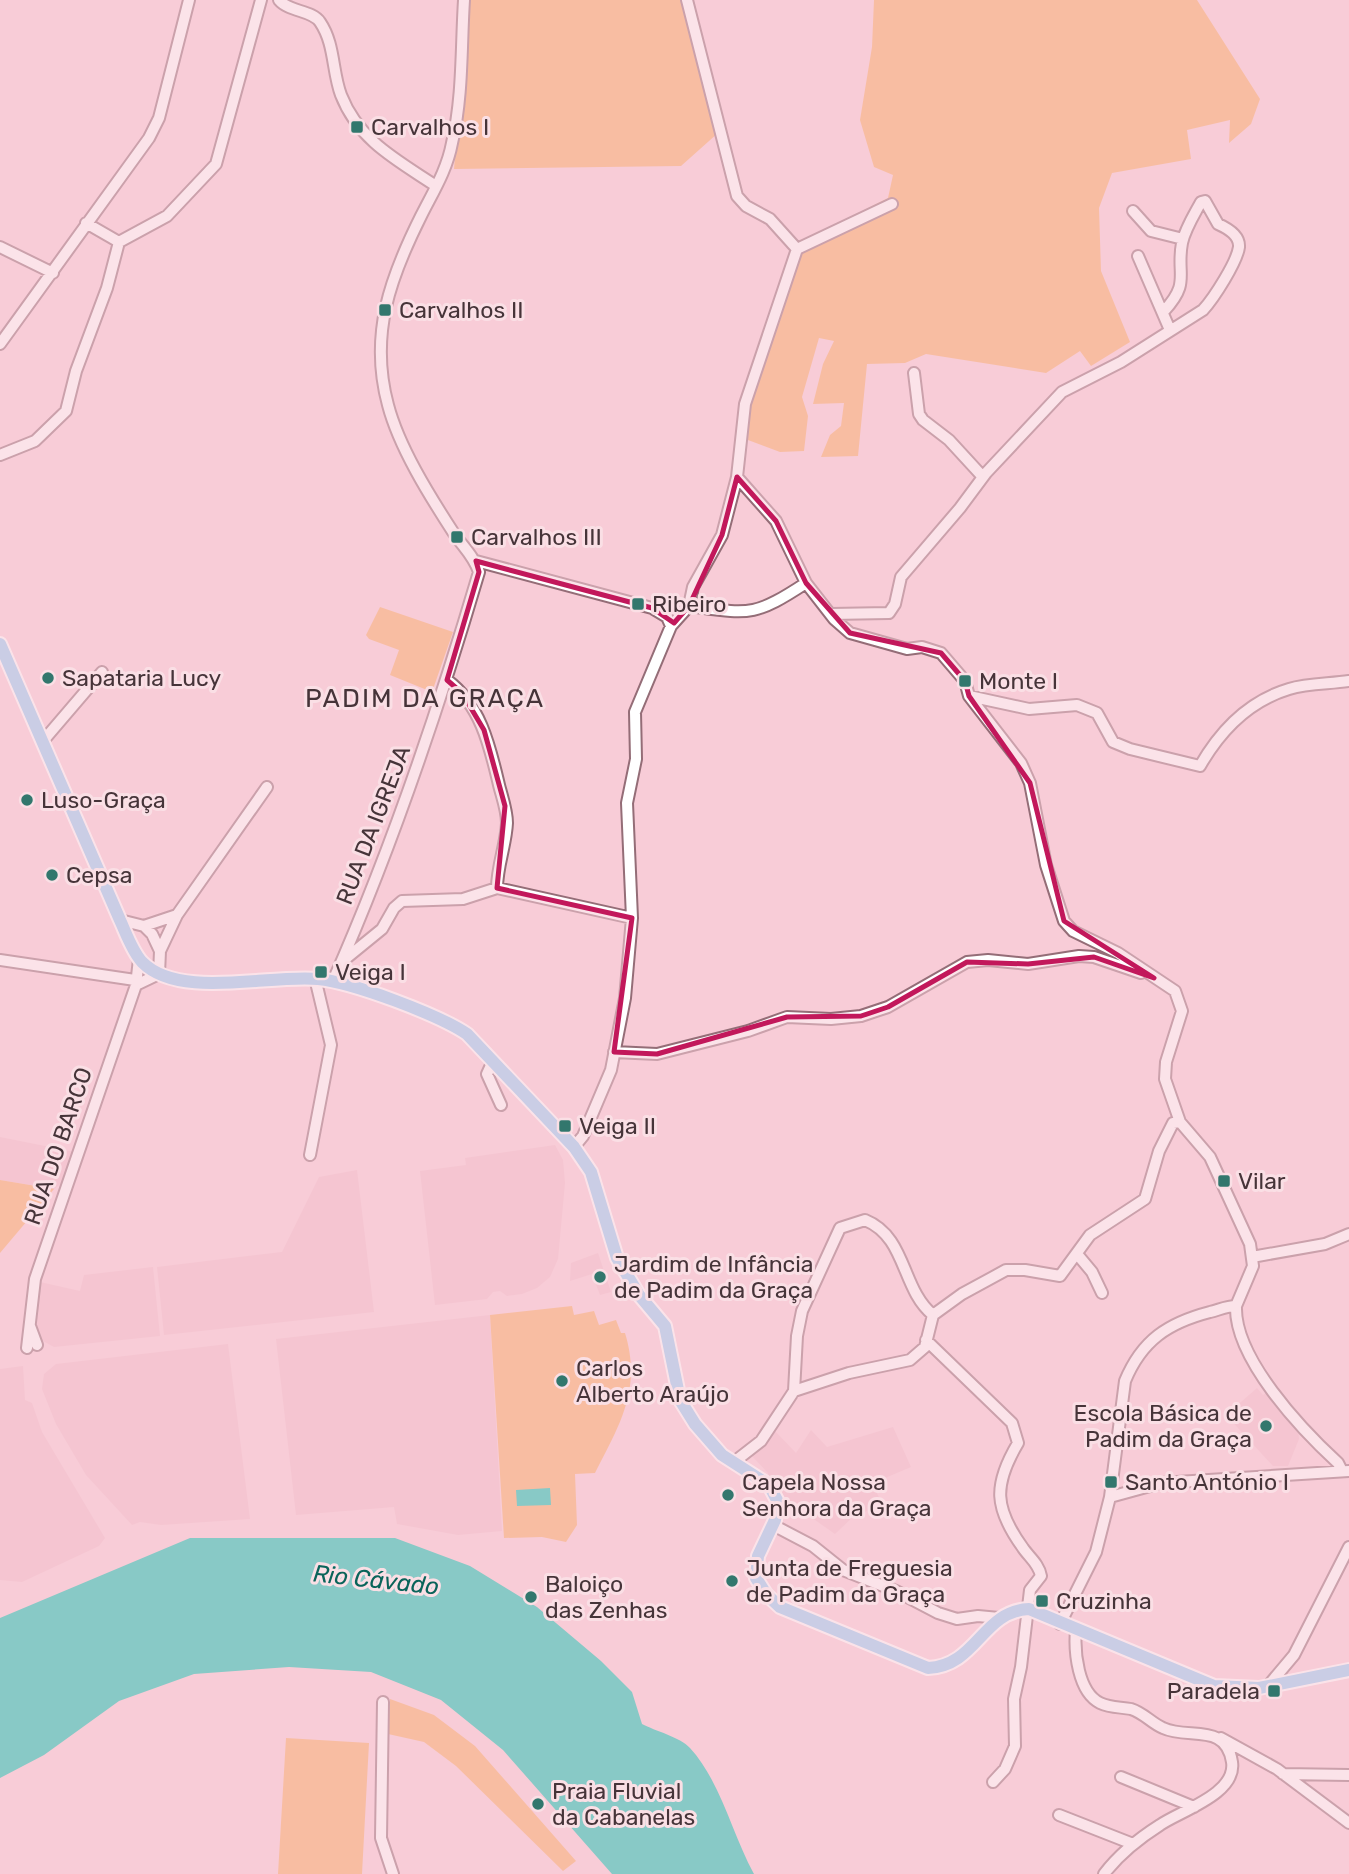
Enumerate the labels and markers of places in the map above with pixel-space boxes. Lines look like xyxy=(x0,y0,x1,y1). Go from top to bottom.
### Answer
place label: Carvalhos I xyxy=(371,113,489,141)
marker: Carvalhos I xyxy=(349,119,365,135)
place label: Carvalhos II xyxy=(399,296,523,324)
marker: Carvalhos II xyxy=(377,302,393,318)
place label: Carvalhos III xyxy=(471,523,602,551)
marker: Carvalhos III xyxy=(449,529,465,545)
place label: Ribeiro xyxy=(652,590,726,618)
marker: Ribeiro xyxy=(630,596,646,612)
place label: Sapataria Lucy xyxy=(62,664,221,692)
place label: Monte I xyxy=(979,667,1058,695)
marker: Sapataria Lucy xyxy=(40,670,56,686)
marker: Monte I xyxy=(957,673,973,689)
place label: Luso-Graça xyxy=(41,786,166,814)
marker: Luso-Graça xyxy=(19,792,35,808)
place label: Cepsa xyxy=(66,861,132,889)
marker: Cepsa xyxy=(44,867,60,883)
place label: Veiga I xyxy=(335,958,406,986)
marker: Veiga I xyxy=(313,964,329,980)
place label: Veiga II xyxy=(579,1112,656,1140)
marker: Veiga II xyxy=(557,1118,573,1134)
place label: Vilar xyxy=(1238,1167,1286,1195)
marker: Vilar xyxy=(1216,1173,1232,1189)
place label: Jardim de Infância de Padim da Graça xyxy=(614,1250,814,1304)
marker: Jardim de Infância de Padim da Graça xyxy=(592,1269,608,1285)
place label: Carlos Alberto Araújo xyxy=(576,1354,729,1408)
marker: Carlos Alberto Araújo xyxy=(554,1373,570,1389)
place label: Escola Básica de Padim da Graça xyxy=(1074,1399,1252,1453)
marker: Escola Básica de Padim da Graça xyxy=(1258,1418,1274,1434)
place label: Capela Nossa Senhora da Graça xyxy=(742,1468,932,1522)
place label: Santo António I xyxy=(1125,1468,1289,1496)
marker: Santo António I xyxy=(1103,1474,1119,1490)
marker: Capela Nossa Senhora da Graça xyxy=(720,1487,736,1503)
place label: Junta de Freguesia de Padim da Graça xyxy=(746,1554,953,1608)
place label: Baloiço das Zenhas xyxy=(545,1570,667,1624)
marker: Junta de Freguesia de Padim da Graça xyxy=(724,1573,740,1589)
place label: Cruzinha xyxy=(1056,1587,1152,1615)
marker: Baloiço das Zenhas xyxy=(523,1589,539,1605)
marker: Cruzinha xyxy=(1034,1593,1050,1609)
place label: Paradela xyxy=(1167,1677,1260,1705)
marker: Paradela xyxy=(1266,1683,1282,1699)
place label: Praia Fluvial da Cabanelas xyxy=(552,1777,695,1831)
marker: Praia Fluvial da Cabanelas xyxy=(530,1796,546,1812)

